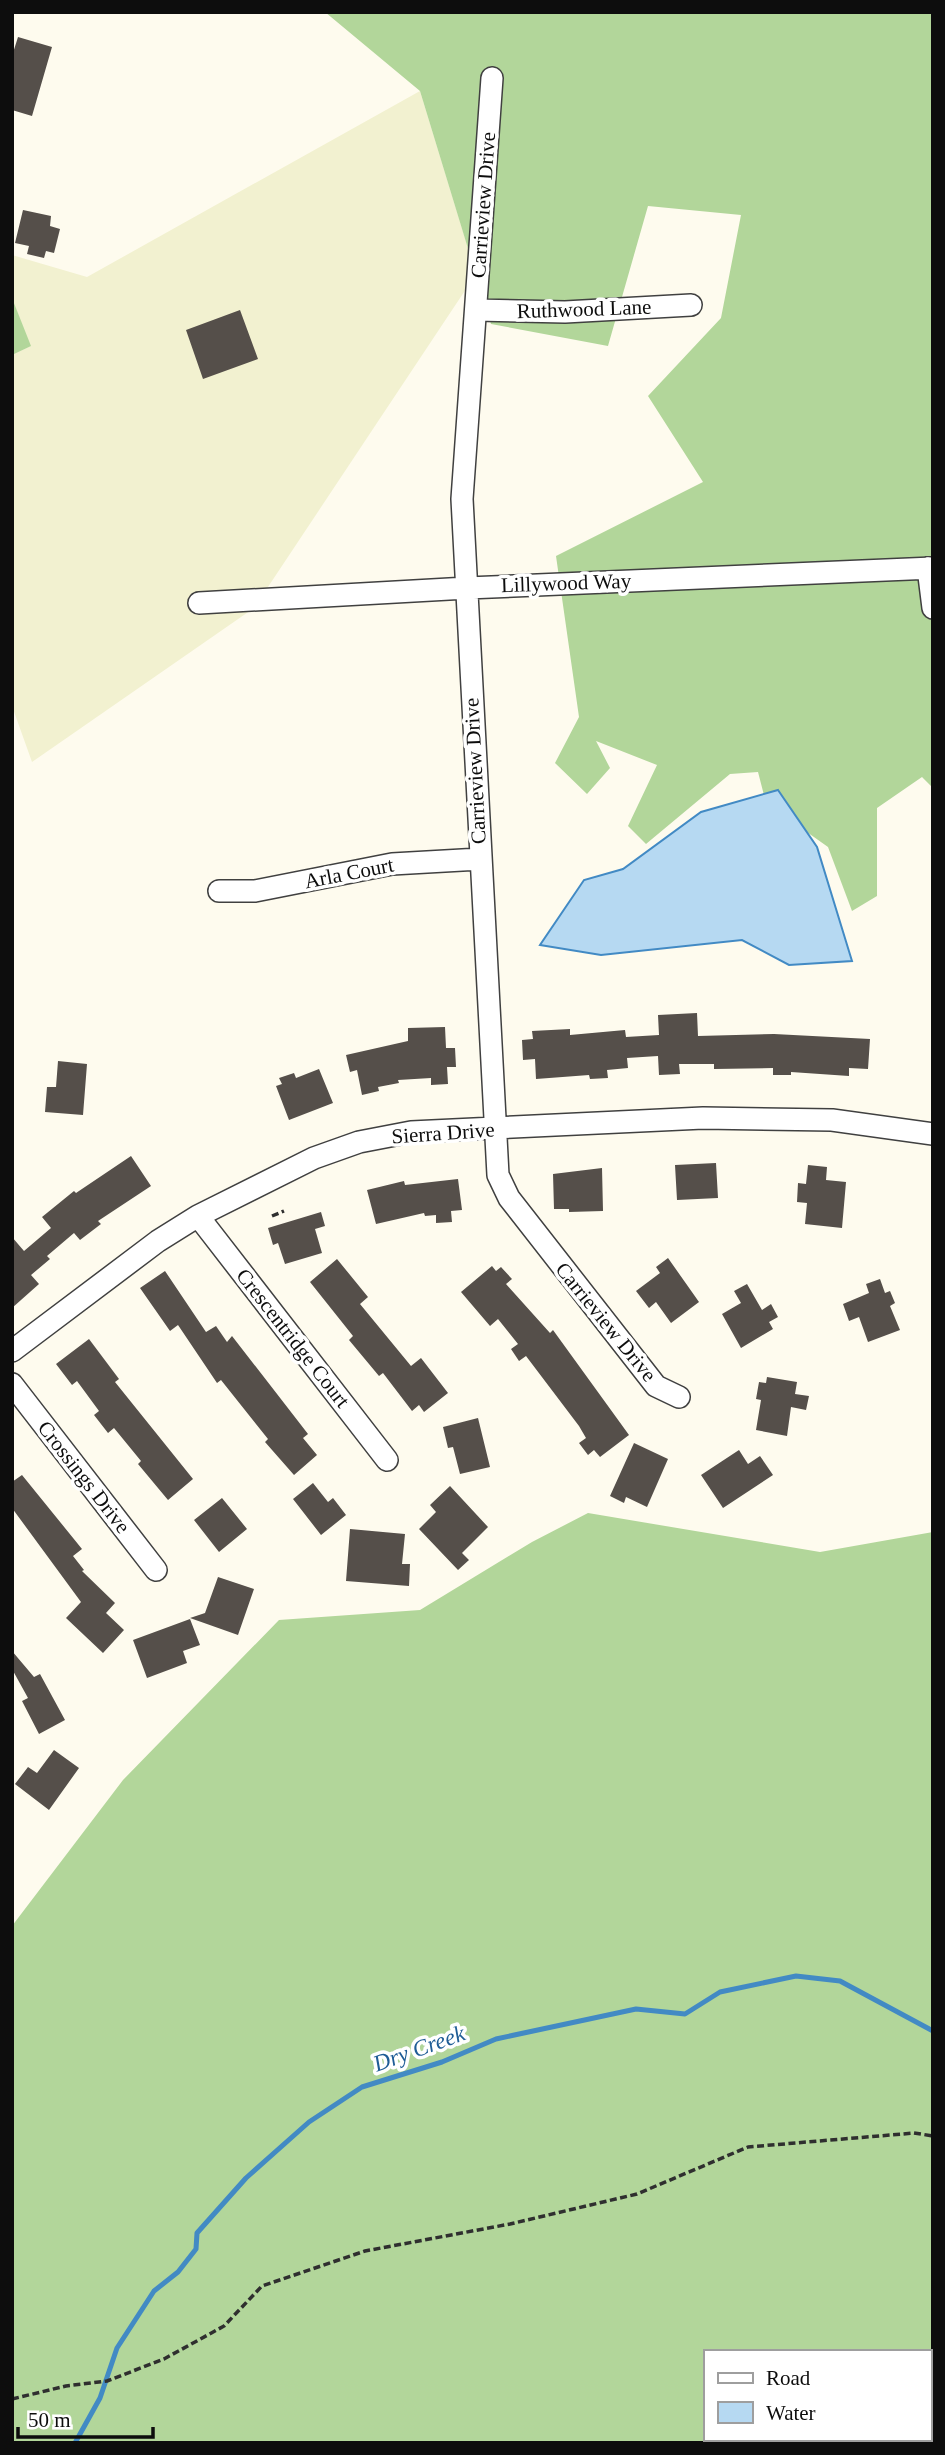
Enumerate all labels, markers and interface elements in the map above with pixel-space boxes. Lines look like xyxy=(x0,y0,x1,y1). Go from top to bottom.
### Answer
street label: Carrieview Drive xyxy=(466,131,500,279)
street label: Ruthwood Lane xyxy=(516,295,652,323)
street label: Lillywood Way xyxy=(500,569,632,597)
street label: Carrieview Drive xyxy=(459,697,491,845)
street label: Arla Court xyxy=(302,853,396,893)
street label: Sierra Drive xyxy=(391,1117,495,1149)
street label: Carrieview Drive xyxy=(551,1258,661,1386)
street label: Crescentridge Court xyxy=(231,1264,355,1412)
street label: Crossings Drive xyxy=(33,1416,135,1538)
water label: Dry Creek xyxy=(369,2020,469,2077)
legend xyxy=(704,2350,931,2441)
text: Road xyxy=(766,2366,811,2390)
scale bar xyxy=(18,2396,152,2440)
text: Water xyxy=(766,2401,816,2425)
text: 50 m xyxy=(28,2408,71,2432)

